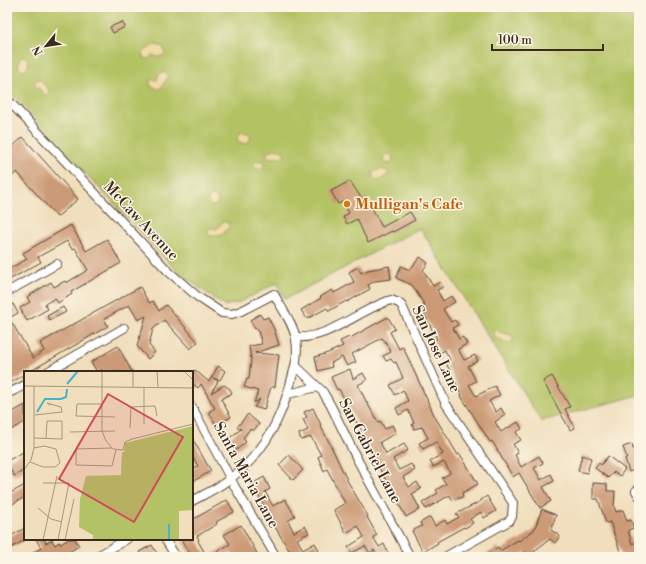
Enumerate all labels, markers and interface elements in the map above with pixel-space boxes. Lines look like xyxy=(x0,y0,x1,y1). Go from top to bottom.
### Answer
north arrow xyxy=(26,26,66,66)
scale bar xyxy=(492,26,603,52)
text: 100 m xyxy=(498,33,532,48)
text: N xyxy=(30,43,46,58)
street label: McCaw Avenue xyxy=(99,177,183,265)
place label: Mulligan's Cafe xyxy=(355,195,463,214)
marker: Mulligan's Cafe xyxy=(342,199,352,209)
street label: San Jose Lane xyxy=(407,302,465,396)
inset map xyxy=(24,371,193,540)
street label: San Gabriel Lane xyxy=(334,395,406,507)
street label: Santa Maria Lane xyxy=(209,418,283,532)

